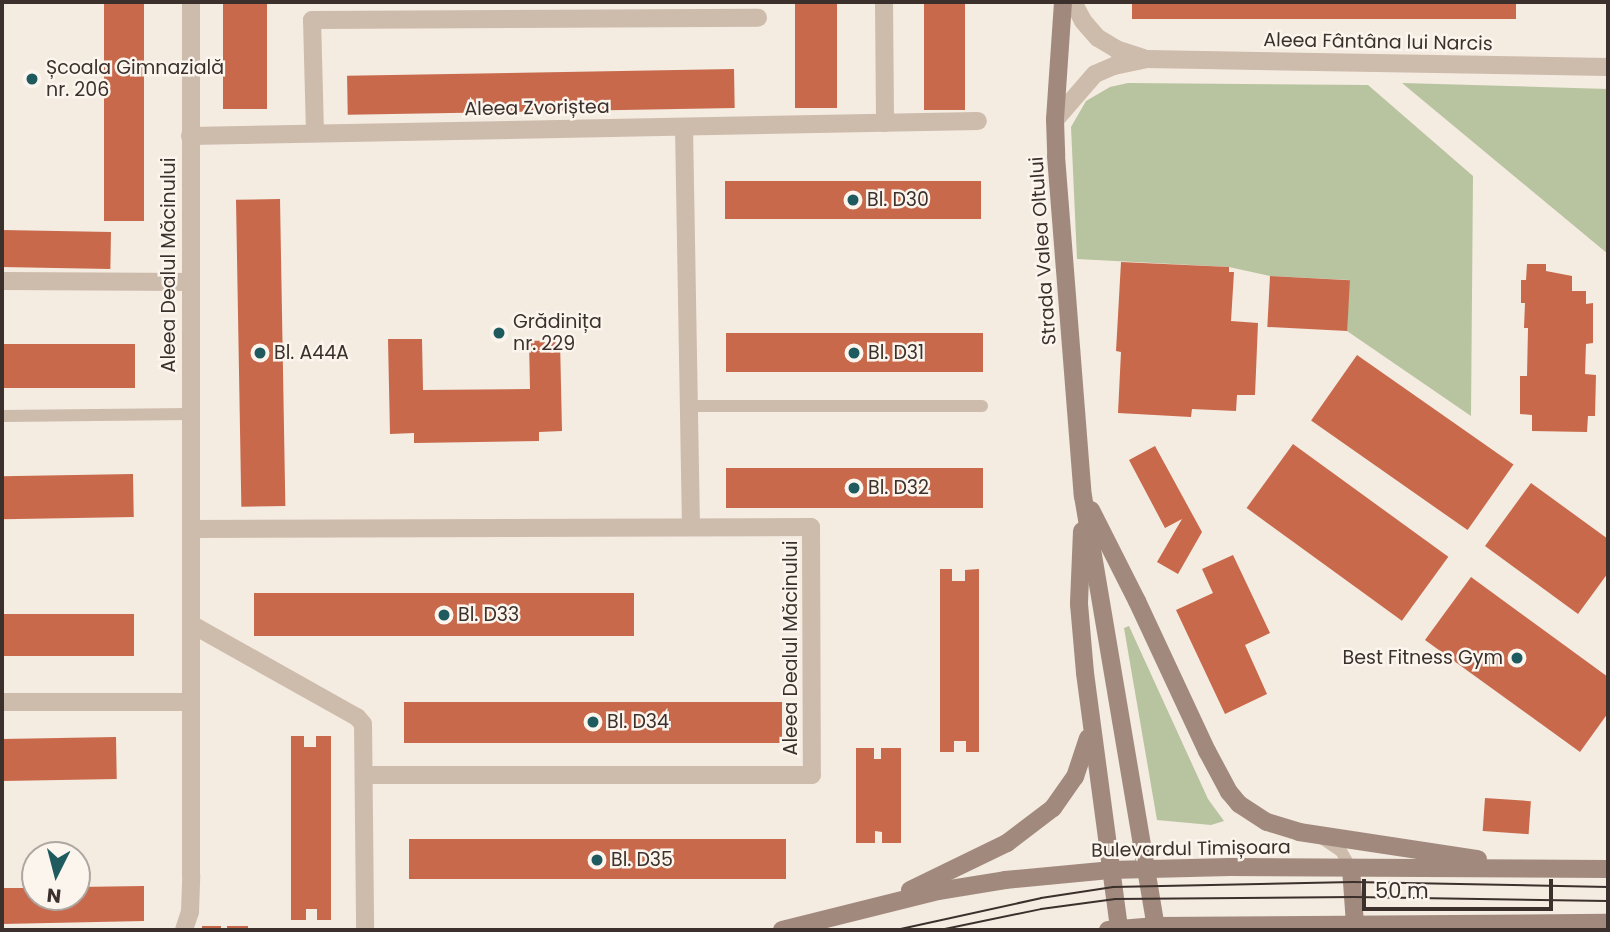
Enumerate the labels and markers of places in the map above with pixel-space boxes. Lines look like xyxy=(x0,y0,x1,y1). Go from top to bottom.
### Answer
place label: Școala Gimnazială nr. 206 xyxy=(46,57,224,101)
marker: Școala Gimnazială nr. 206 xyxy=(24,71,40,87)
place label: Bl. D30 xyxy=(867,189,929,211)
marker: Bl. D30 xyxy=(845,192,861,208)
place label: Grădinița nr. 229 xyxy=(513,311,602,355)
marker: Grădinița nr. 229 xyxy=(491,325,507,341)
place label: Bl. A44A xyxy=(274,342,349,364)
place label: Bl. D31 xyxy=(868,342,924,364)
marker: Bl. A44A xyxy=(252,345,268,361)
marker: Bl. D31 xyxy=(846,345,862,361)
place label: Bl. D32 xyxy=(868,477,929,499)
marker: Bl. D32 xyxy=(846,480,862,496)
place label: Bl. D33 xyxy=(458,604,519,626)
marker: Bl. D33 xyxy=(436,607,452,623)
place label: Best Fitness Gym xyxy=(1343,647,1503,669)
marker: Best Fitness Gym xyxy=(1509,650,1525,666)
place label: Bl. D34 xyxy=(607,711,669,733)
marker: Bl. D34 xyxy=(585,714,601,730)
place label: Bl. D35 xyxy=(611,849,673,871)
marker: Bl. D35 xyxy=(589,852,605,868)

